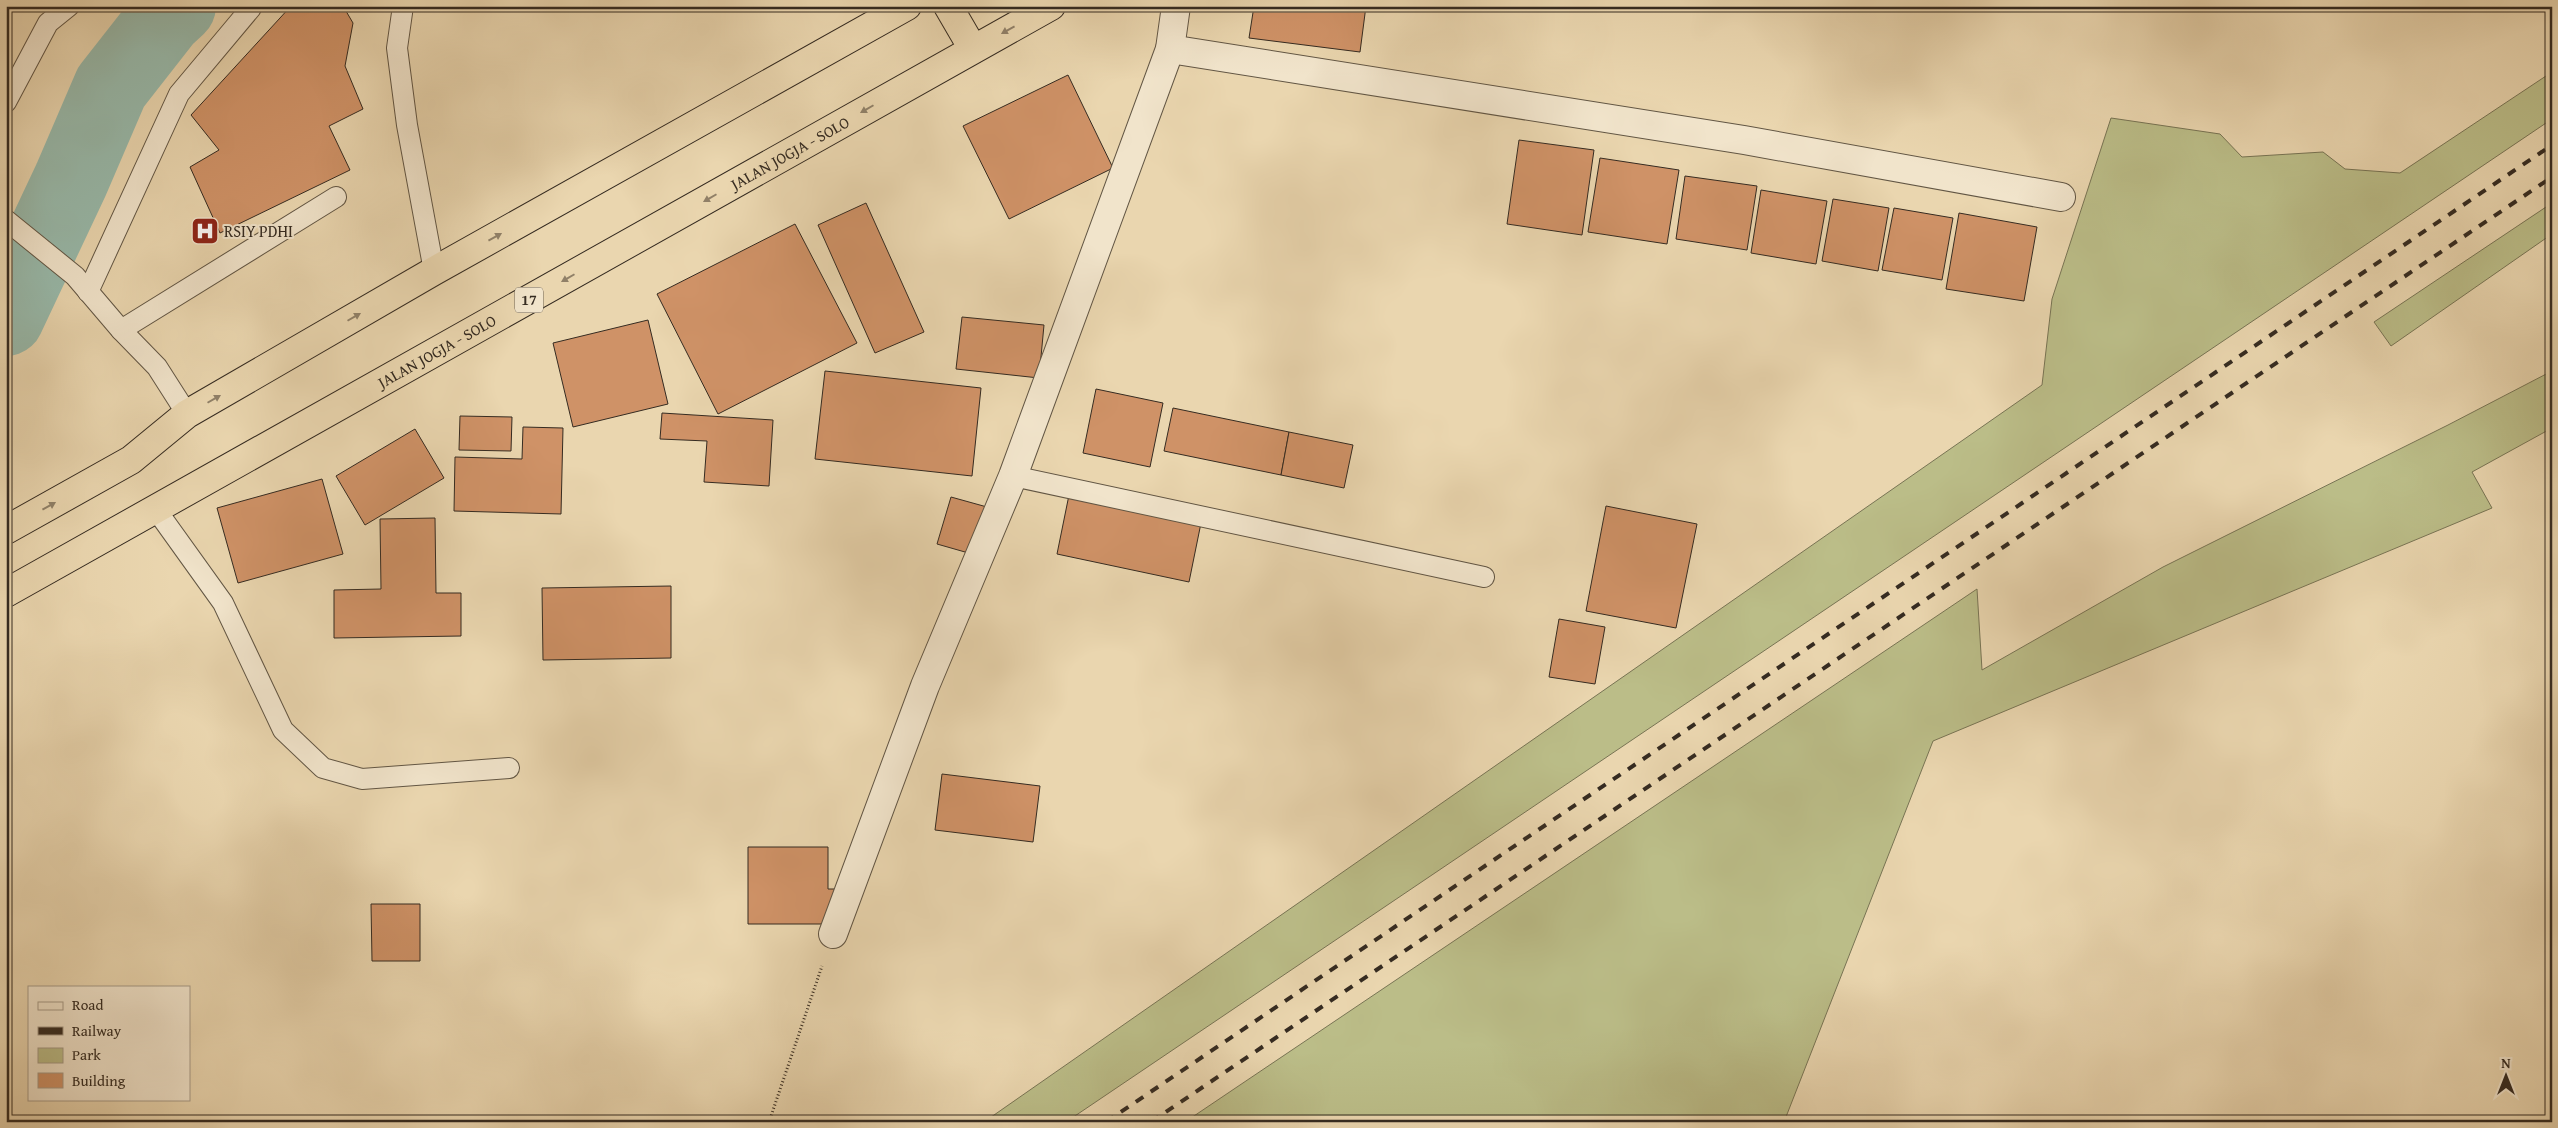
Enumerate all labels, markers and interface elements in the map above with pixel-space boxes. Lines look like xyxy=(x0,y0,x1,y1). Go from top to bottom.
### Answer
one-way arrow xyxy=(1002,25,1015,34)
one-way arrow xyxy=(859,105,874,113)
street label: JALAN JOGJA - SOLO xyxy=(724,110,854,197)
one-way arrow xyxy=(703,194,717,202)
hospital icon: RSIY PDHI xyxy=(190,216,220,246)
place label: RSIY PDHI xyxy=(224,219,293,243)
one-way arrow xyxy=(489,232,502,241)
one-way arrow xyxy=(561,274,576,282)
road number: 17 xyxy=(515,288,543,312)
street label: JALAN JOGJA - SOLO xyxy=(371,308,501,395)
one-way arrow xyxy=(348,313,361,322)
one-way arrow xyxy=(207,394,220,403)
one-way arrow xyxy=(42,502,55,511)
legend xyxy=(28,986,190,1100)
text: Road xyxy=(72,994,103,1015)
text: Railway xyxy=(72,1020,122,1041)
text: Park xyxy=(72,1044,101,1065)
north arrow xyxy=(2480,1050,2530,1100)
text: N xyxy=(2501,1053,2511,1073)
text: Building xyxy=(72,1070,126,1091)

